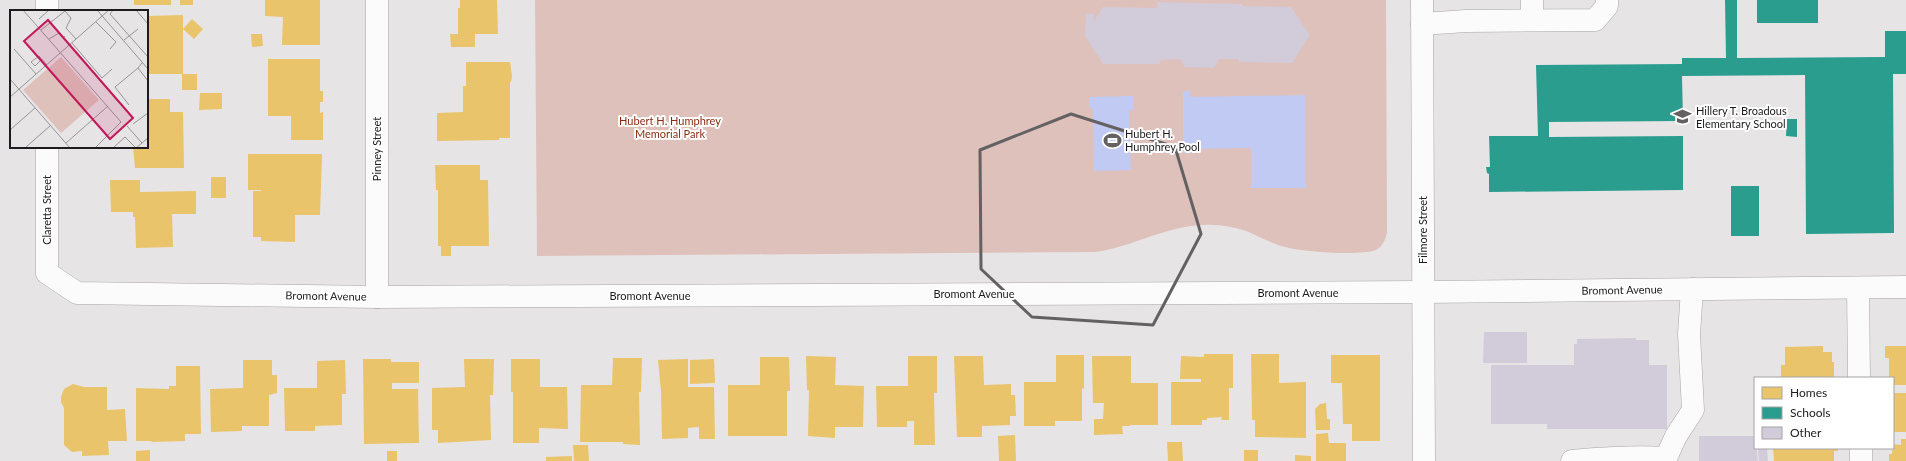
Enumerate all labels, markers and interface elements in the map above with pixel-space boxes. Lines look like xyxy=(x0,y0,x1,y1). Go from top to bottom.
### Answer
inset map xyxy=(10,10,148,148)
place label: Hillery T. Broadous Elementary School xyxy=(1696,104,1787,130)
school or university icon: Hillery T. Broadous Elementary School xyxy=(1673,107,1693,127)
park label: Hubert H. Humphrey Memorial Park xyxy=(619,114,721,140)
street label: Pinney Street xyxy=(370,117,383,181)
place label: Hubert H. Humphrey Pool xyxy=(1125,127,1200,153)
sports icon: Hubert H. Humphrey Pool xyxy=(1102,130,1122,150)
street label: Claretta Street xyxy=(40,175,53,245)
street label: Filmore Street xyxy=(1416,196,1429,264)
street label: Bromont Avenue xyxy=(1581,282,1663,297)
street label: Bromont Avenue xyxy=(1257,286,1339,299)
street label: Bromont Avenue xyxy=(933,287,1015,300)
street label: Bromont Avenue xyxy=(285,288,367,303)
street label: Bromont Avenue xyxy=(609,289,691,302)
legend xyxy=(1754,377,1894,449)
text: Homes xyxy=(1790,385,1827,400)
text: Schools xyxy=(1790,405,1831,420)
text: Other xyxy=(1790,425,1822,440)

